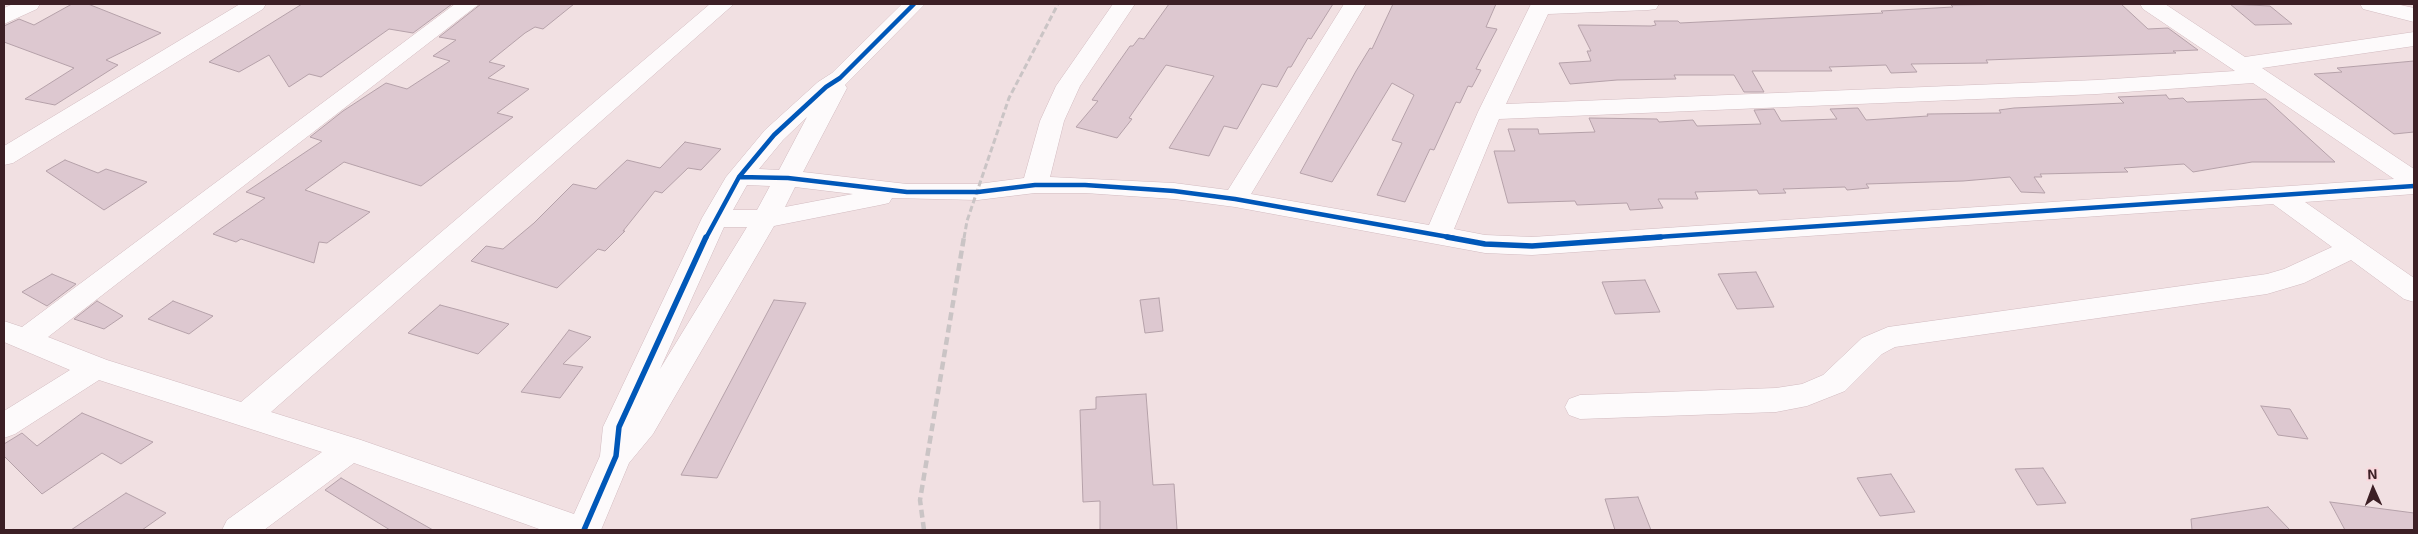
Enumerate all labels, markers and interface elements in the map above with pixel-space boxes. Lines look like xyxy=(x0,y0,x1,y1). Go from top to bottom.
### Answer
north arrow xyxy=(2348,464,2398,514)
text: N xyxy=(2367,465,2378,482)

